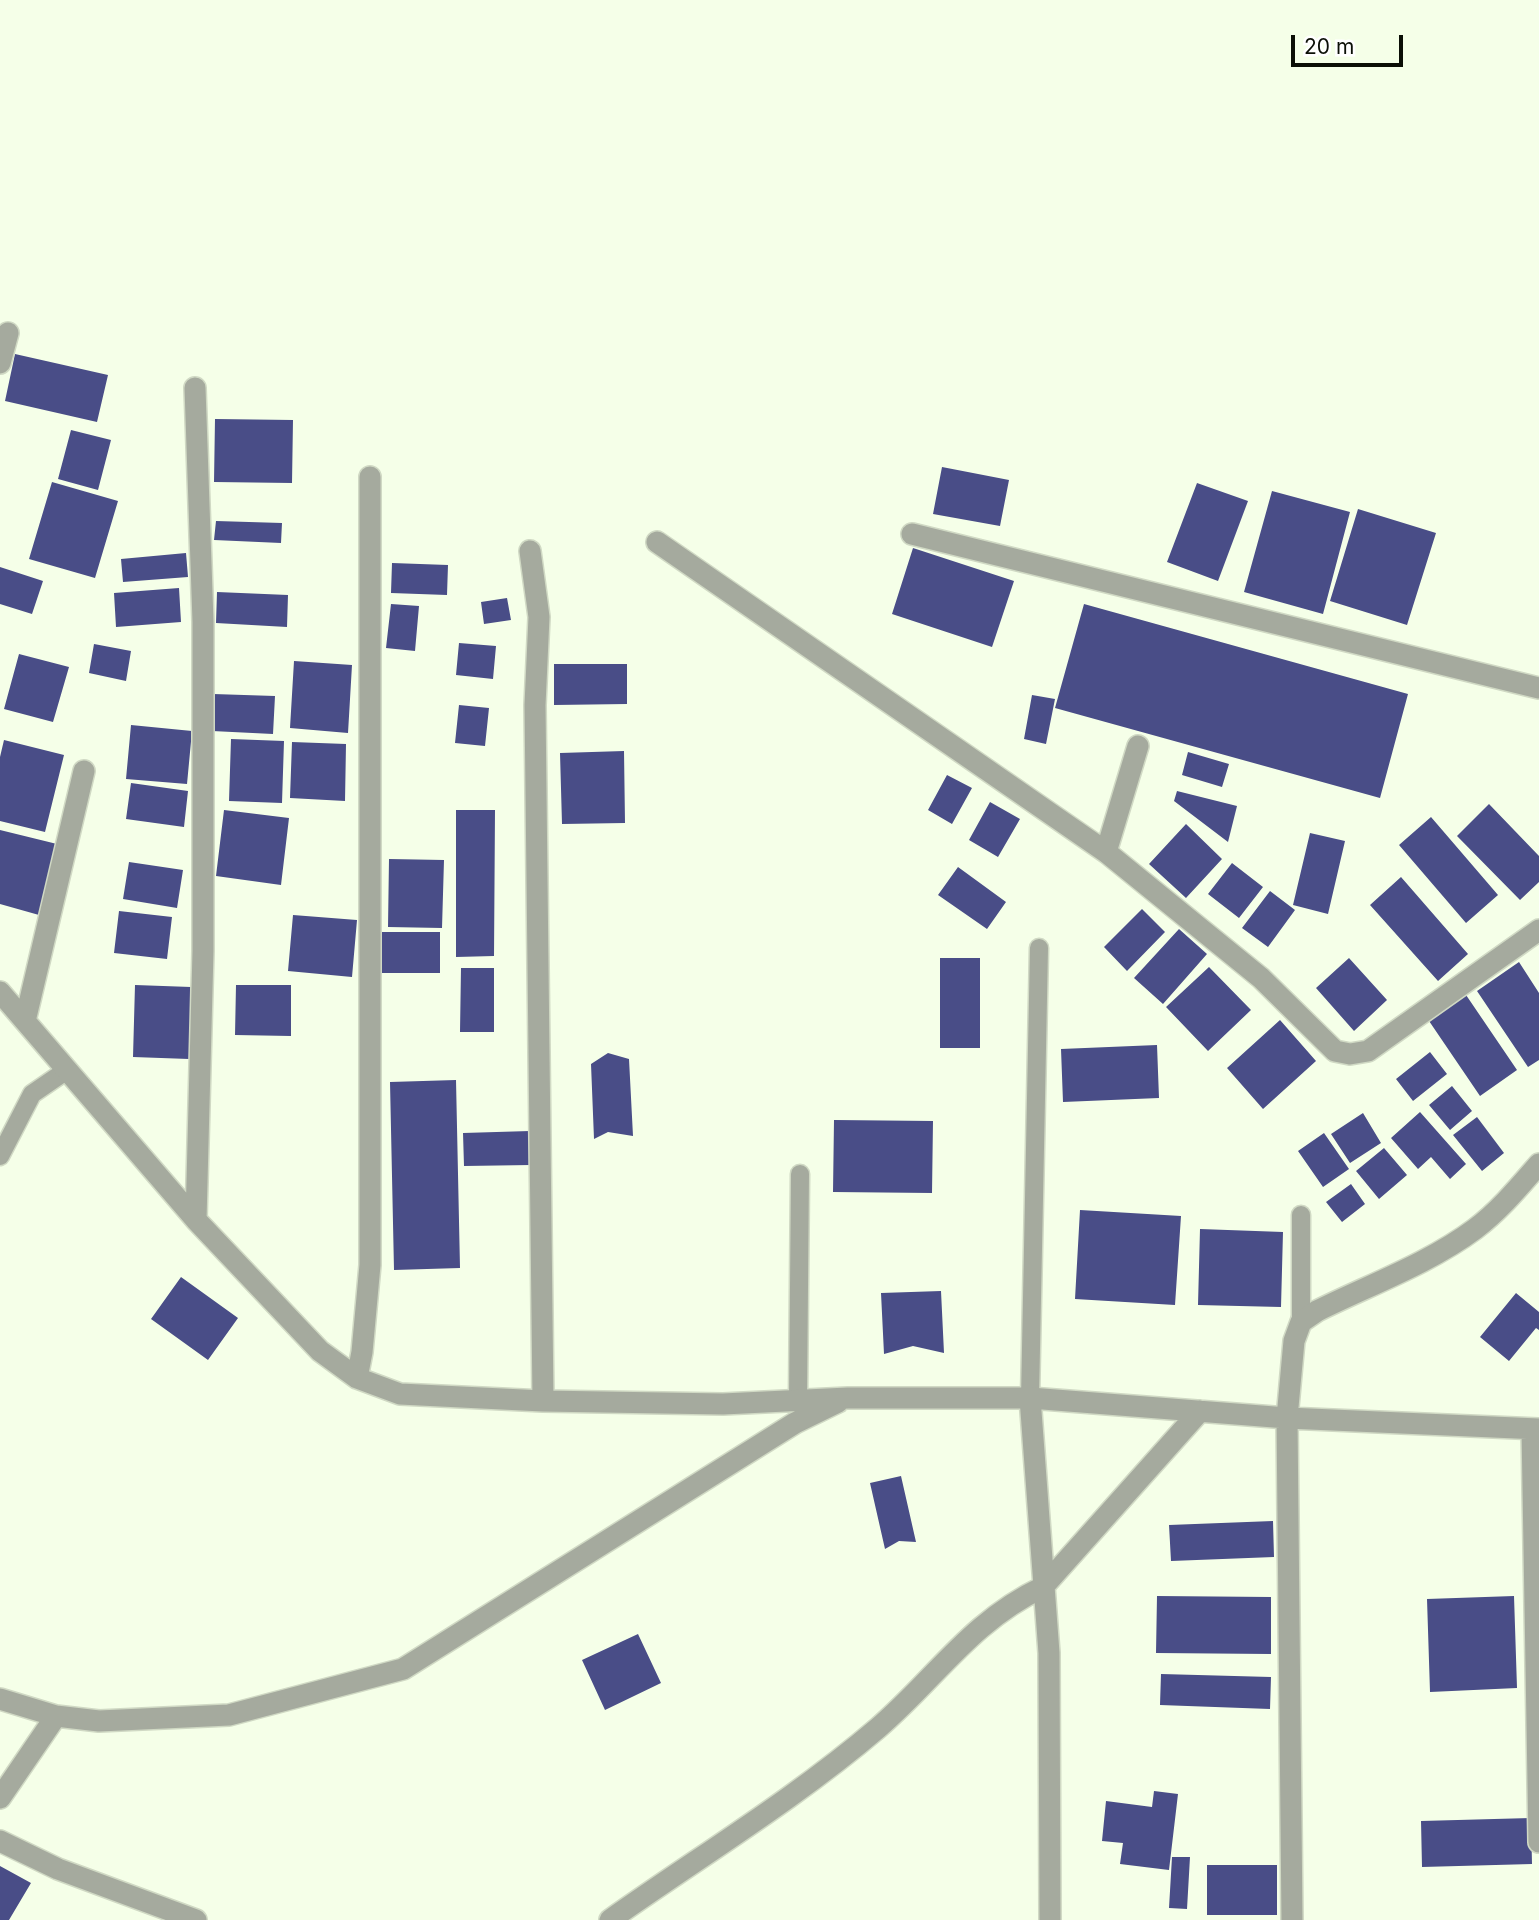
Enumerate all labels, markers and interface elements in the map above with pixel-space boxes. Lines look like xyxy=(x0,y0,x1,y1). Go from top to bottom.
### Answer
scale bar xyxy=(1294,21,1406,65)
text: 20 m xyxy=(1304,34,1354,59)

